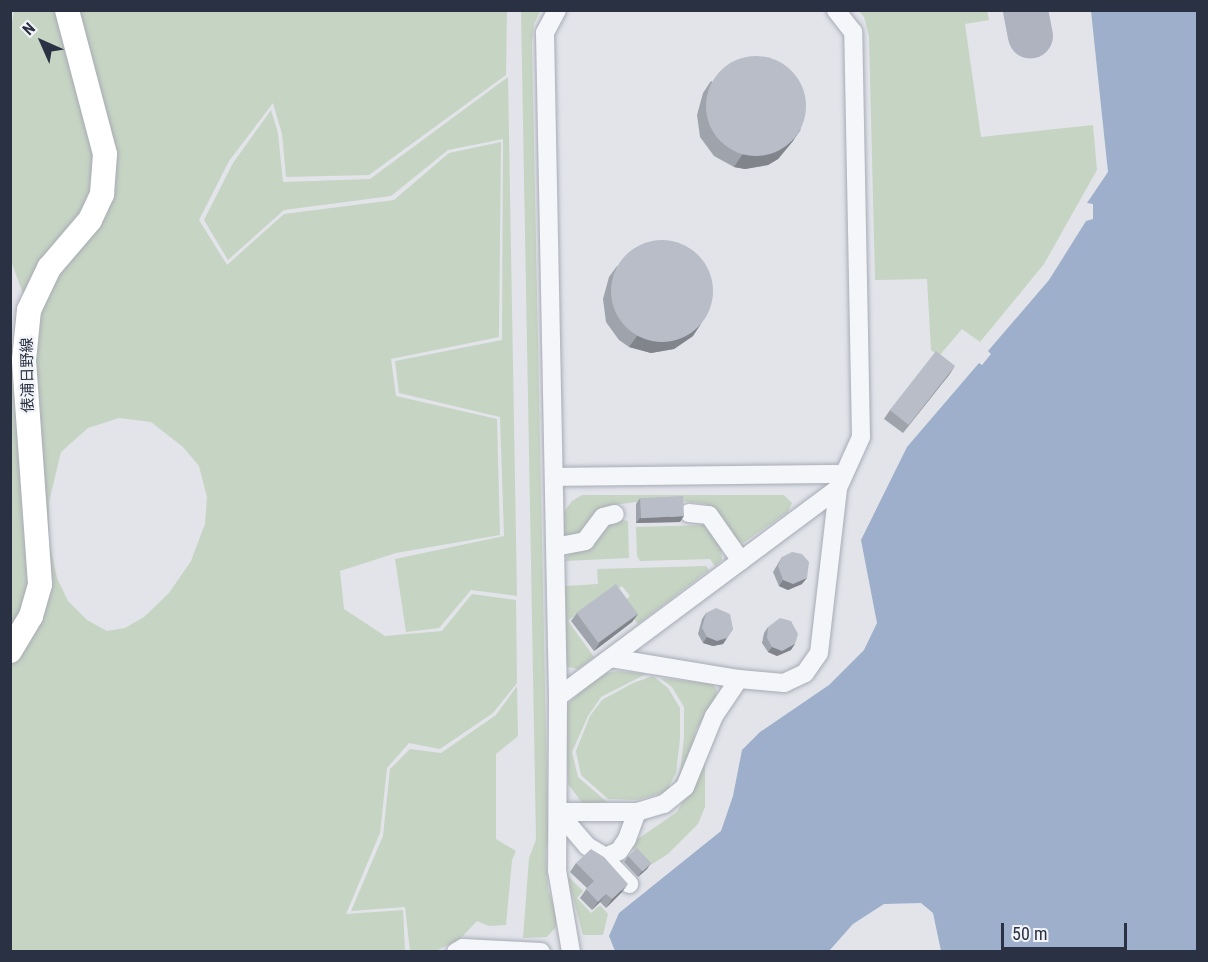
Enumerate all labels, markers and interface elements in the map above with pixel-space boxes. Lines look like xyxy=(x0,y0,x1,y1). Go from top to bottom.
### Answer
north arrow xyxy=(12,12,72,72)
text: N xyxy=(19,19,39,39)
street label: 俵浦日野線 xyxy=(18,337,38,413)
scale bar xyxy=(1004,911,1130,949)
text: 50 m xyxy=(1012,923,1047,944)

